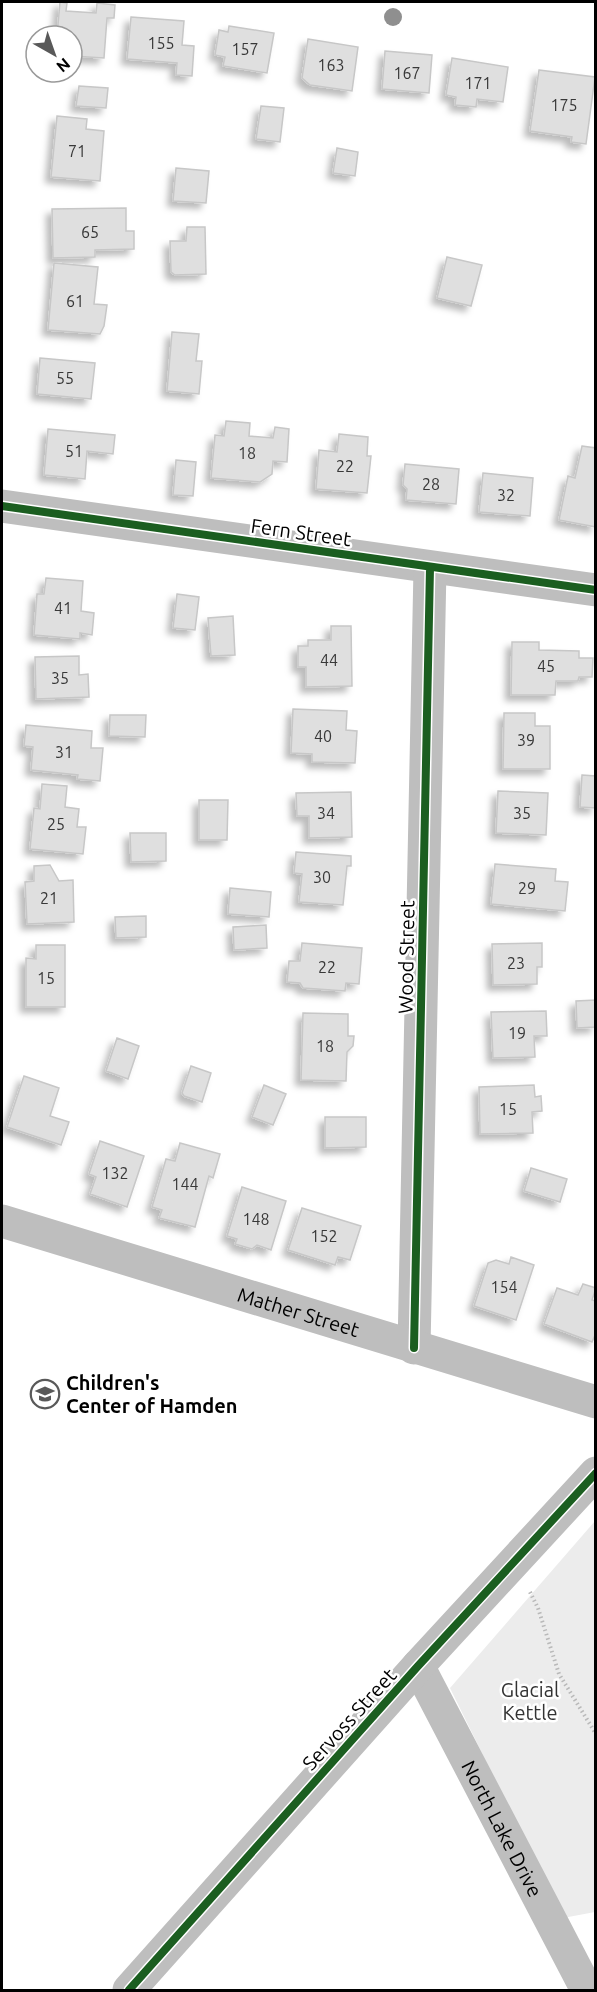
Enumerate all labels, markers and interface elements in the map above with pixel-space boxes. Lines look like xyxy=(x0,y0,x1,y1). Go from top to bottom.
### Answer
north arrow xyxy=(24,24,84,84)
house number: 155 xyxy=(147,34,175,52)
house number: 157 xyxy=(231,40,259,58)
text: N xyxy=(53,55,74,76)
house number: 163 xyxy=(317,56,345,74)
house number: 167 xyxy=(393,64,421,82)
house number: 171 xyxy=(464,74,492,92)
house number: 175 xyxy=(550,96,578,114)
house number: 71 xyxy=(68,142,86,160)
house number: 65 xyxy=(81,223,99,241)
house number: 61 xyxy=(66,292,84,310)
house number: 55 xyxy=(56,369,74,387)
house number: 51 xyxy=(65,442,83,460)
house number: 18 xyxy=(238,444,256,462)
house number: 22 xyxy=(336,457,354,475)
house number: 28 xyxy=(422,475,440,493)
house number: 32 xyxy=(497,486,515,504)
street label: Fern Street xyxy=(249,514,353,550)
house number: 41 xyxy=(54,599,72,617)
house number: 44 xyxy=(320,651,338,669)
house number: 45 xyxy=(537,657,555,675)
house number: 35 xyxy=(51,669,69,687)
house number: 40 xyxy=(314,727,332,745)
house number: 39 xyxy=(517,731,535,749)
house number: 31 xyxy=(55,743,73,761)
house number: 34 xyxy=(317,804,335,822)
house number: 35 xyxy=(513,804,531,822)
house number: 25 xyxy=(47,815,65,833)
house number: 30 xyxy=(313,868,331,886)
house number: 29 xyxy=(518,879,536,897)
house number: 21 xyxy=(40,889,58,907)
street label: Wood Street xyxy=(394,900,418,1014)
house number: 23 xyxy=(507,954,525,972)
house number: 22 xyxy=(318,958,336,976)
house number: 15 xyxy=(37,969,55,987)
house number: 19 xyxy=(508,1024,526,1042)
house number: 18 xyxy=(316,1037,334,1055)
house number: 15 xyxy=(499,1100,517,1118)
house number: 132 xyxy=(101,1164,129,1182)
house number: 144 xyxy=(171,1175,199,1193)
house number: 148 xyxy=(242,1210,270,1228)
house number: 152 xyxy=(310,1227,338,1245)
house number: 154 xyxy=(490,1278,518,1296)
street label: Mather Street xyxy=(235,1282,362,1341)
place label: Children's Center of Hamden xyxy=(66,1371,237,1417)
school or university icon: Children's Center of Hamden xyxy=(29,1378,61,1410)
street label: Servoss Street xyxy=(297,1663,401,1775)
park label: Glacial Kettle xyxy=(501,1678,559,1724)
street label: North Lake Drive xyxy=(458,1756,548,1900)

